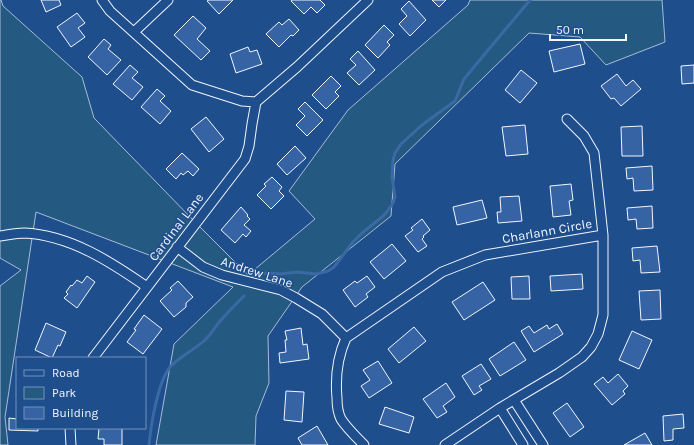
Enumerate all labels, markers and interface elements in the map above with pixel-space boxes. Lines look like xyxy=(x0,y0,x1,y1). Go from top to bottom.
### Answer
scale bar xyxy=(550,16,626,42)
text: 50 m xyxy=(556,23,584,37)
street label: Cardinal Lane xyxy=(146,190,207,264)
street label: Charlann Circle xyxy=(501,216,593,246)
street label: Andrew Lane xyxy=(219,253,295,291)
legend xyxy=(16,357,146,429)
text: Road xyxy=(52,366,80,380)
text: Park xyxy=(52,386,77,400)
text: Building xyxy=(52,406,99,420)

